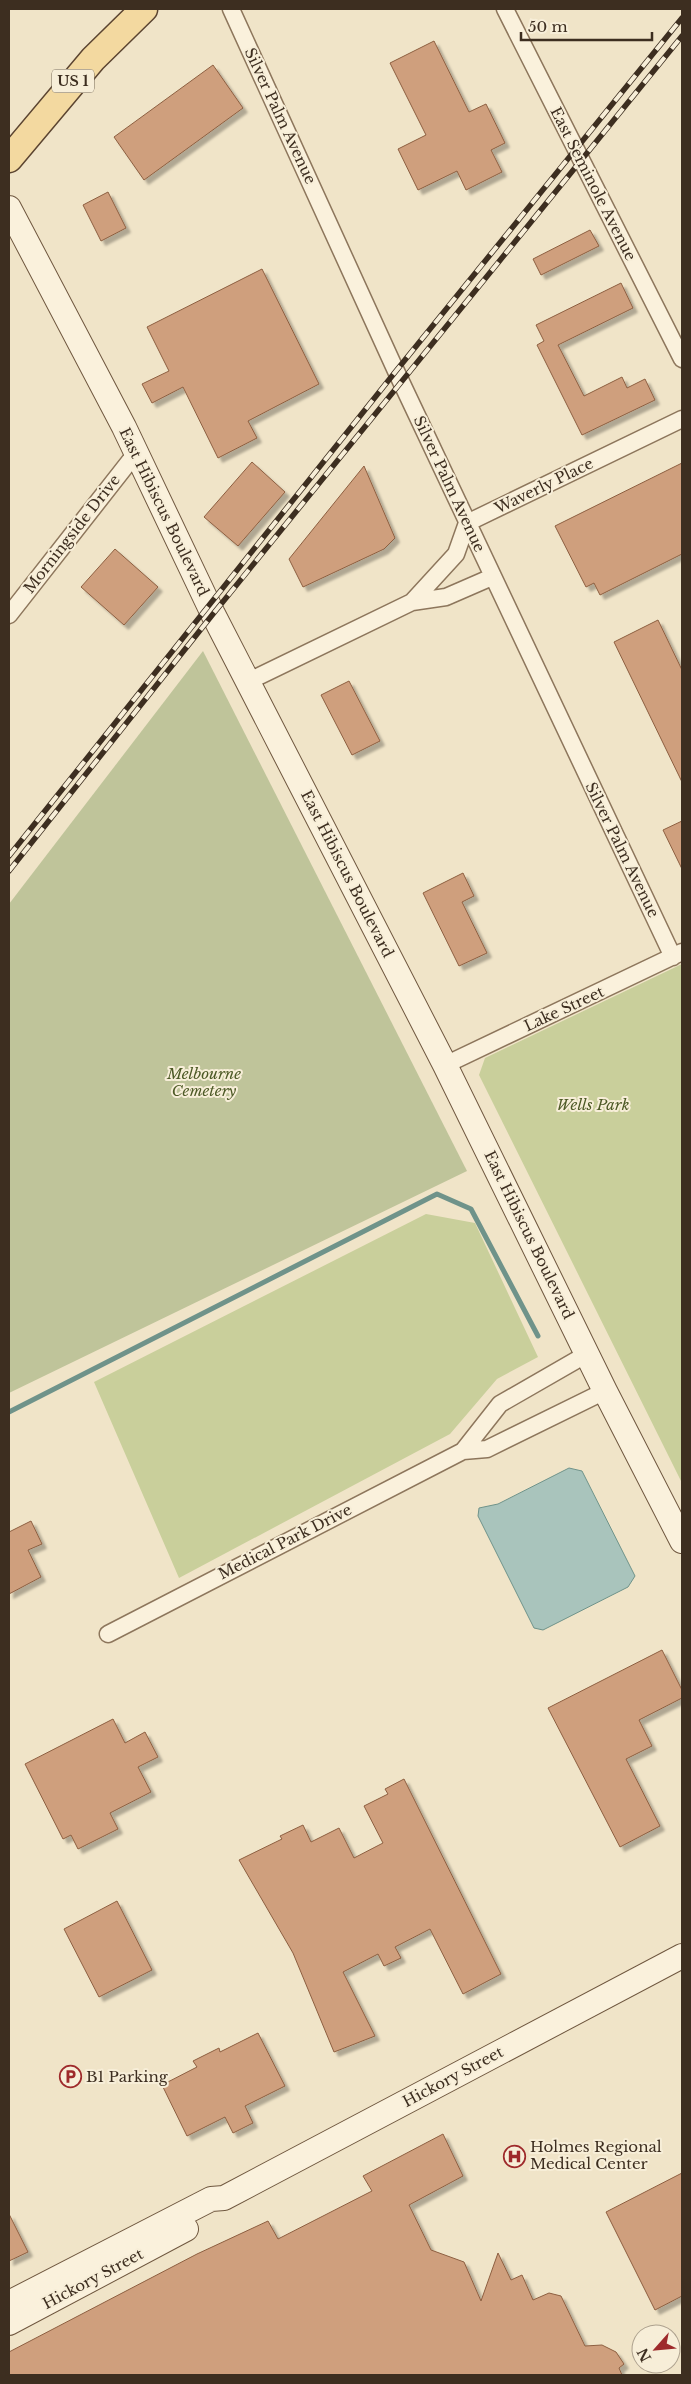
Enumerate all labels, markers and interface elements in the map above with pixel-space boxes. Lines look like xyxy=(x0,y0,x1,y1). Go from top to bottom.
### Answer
scale bar xyxy=(521,10,652,42)
text: 50 m xyxy=(528,17,568,36)
street label: Silver Palm Avenue xyxy=(241,45,320,187)
road number: US 1 xyxy=(52,70,94,92)
street label: East Seminole Avenue xyxy=(546,104,640,264)
street label: Silver Palm Avenue xyxy=(410,413,489,555)
street label: East Hibiscus Boulevard xyxy=(115,424,214,599)
street label: Waverly Place xyxy=(491,454,596,518)
street label: Morningside Drive xyxy=(19,471,124,597)
street label: Silver Palm Avenue xyxy=(581,779,663,921)
street label: East Hibiscus Boulevard xyxy=(297,787,398,961)
street label: Lake Street xyxy=(521,982,607,1035)
park label: Melbourne Cemetery xyxy=(166,1064,241,1100)
park label: Wells Park xyxy=(557,1095,629,1114)
street label: East Hibiscus Boulevard xyxy=(480,1147,579,1322)
street label: Medical Park Drive xyxy=(215,1500,355,1583)
street label: Hickory Street xyxy=(399,2042,507,2111)
parking icon: B1 Parking xyxy=(58,2065,82,2089)
place label: B1 Parking xyxy=(86,2067,169,2086)
place label: Holmes Regional Medical Center xyxy=(530,2137,662,2173)
hospital icon: Holmes Regional Medical Center xyxy=(502,2144,526,2168)
street label: Hickory Street xyxy=(39,2244,147,2313)
north arrow xyxy=(631,2324,681,2374)
text: N xyxy=(633,2345,655,2365)

